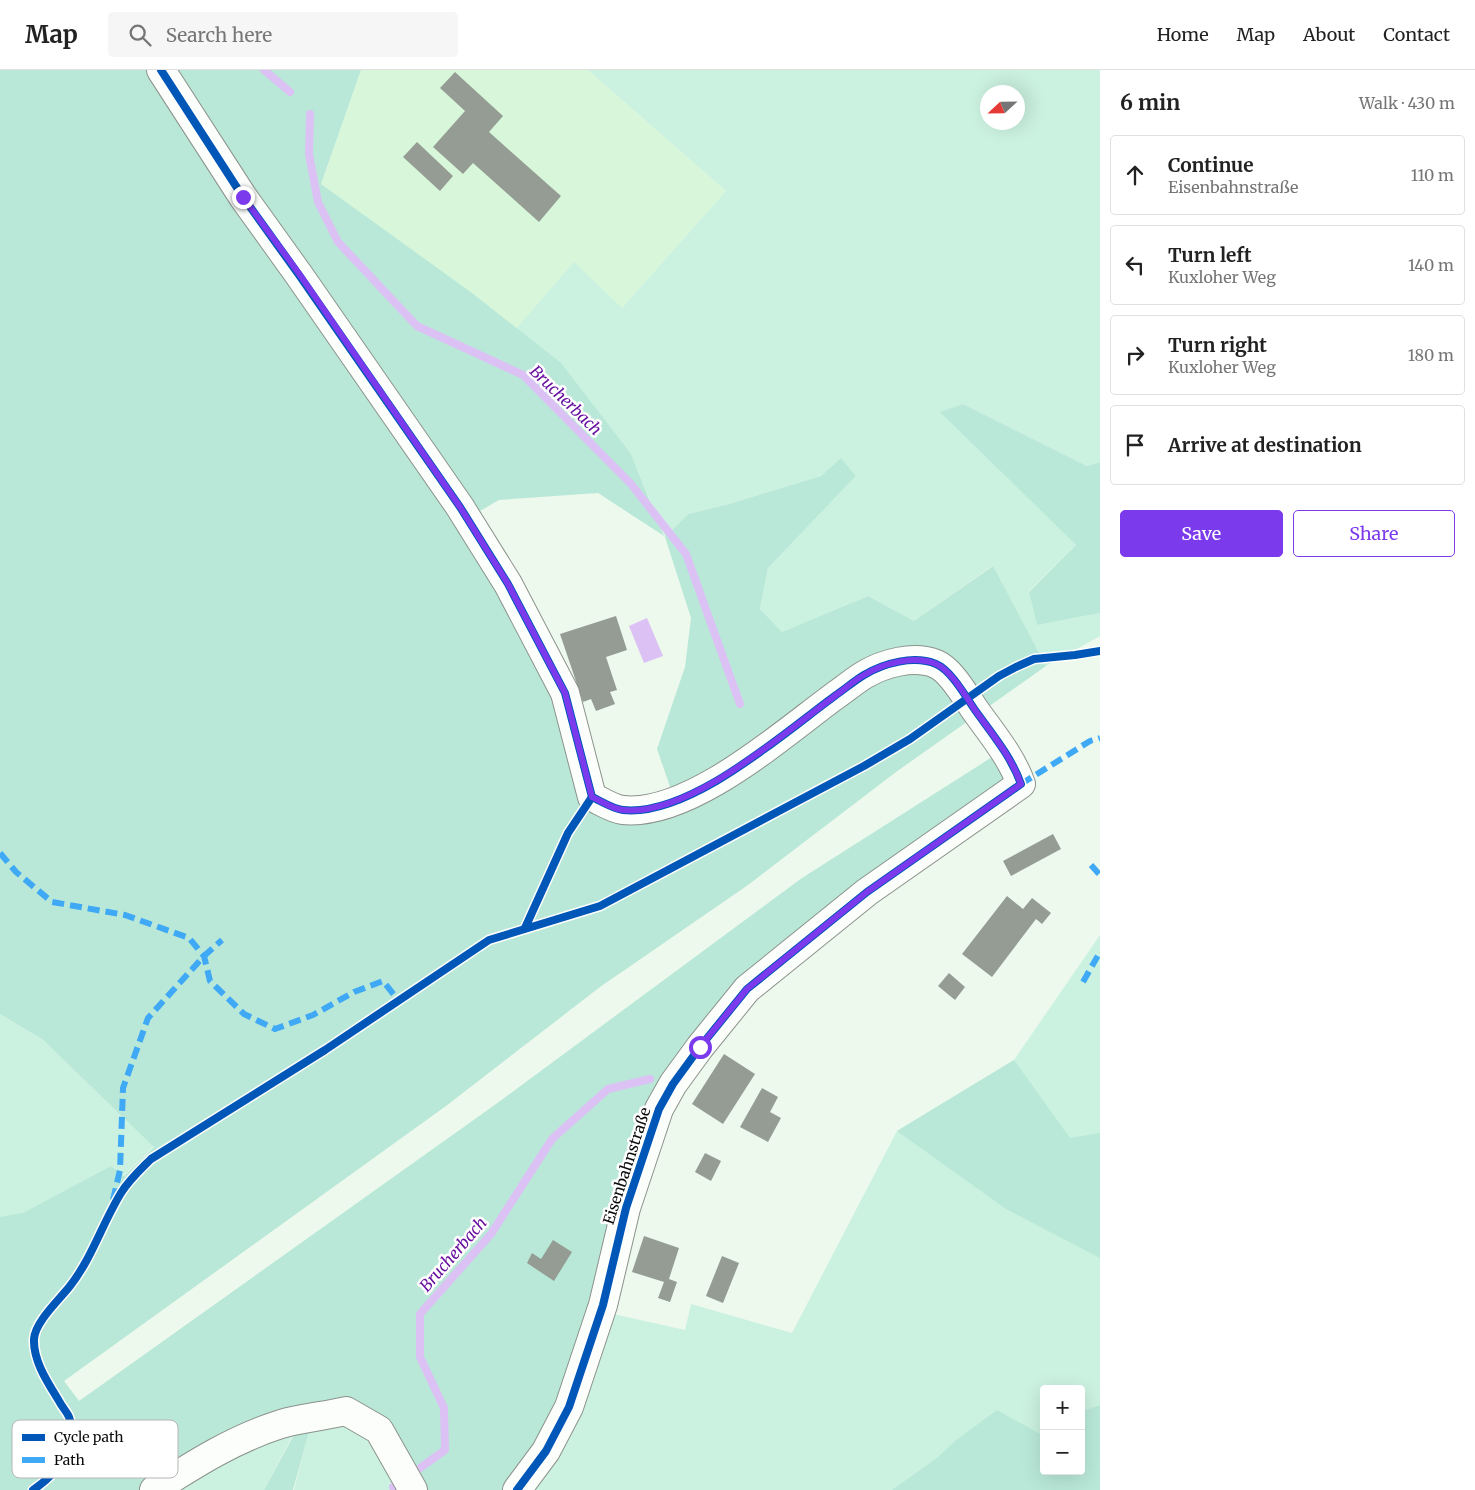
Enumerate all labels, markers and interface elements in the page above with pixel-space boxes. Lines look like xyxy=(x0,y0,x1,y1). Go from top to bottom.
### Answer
search box xyxy=(108,12,458,57)
text: Map xyxy=(25,19,78,50)
icon: search xyxy=(126,21,154,49)
text: Search here xyxy=(166,23,272,47)
text: Home xyxy=(1157,23,1209,46)
text: Map xyxy=(1237,23,1275,46)
text: About xyxy=(1303,23,1355,46)
text: Contact xyxy=(1383,23,1450,46)
north arrow xyxy=(980,85,1025,130)
text: 6 min xyxy=(1120,89,1180,116)
text: Walk · 430 m xyxy=(1359,93,1455,113)
text: Continue xyxy=(1168,153,1254,177)
icon: ahead xyxy=(1121,161,1149,189)
text: 110 m xyxy=(1411,165,1454,185)
text: Eisenbahnstraße xyxy=(1168,177,1298,197)
route end xyxy=(232,186,255,209)
text: Turn left xyxy=(1168,243,1252,267)
icon: left xyxy=(1121,251,1149,279)
text: 140 m xyxy=(1408,255,1454,275)
text: Kuxloher Weg xyxy=(1168,267,1276,287)
text: Turn right xyxy=(1168,333,1267,357)
icon: right xyxy=(1121,341,1149,369)
text: 180 m xyxy=(1408,345,1454,365)
text: Kuxloher Weg xyxy=(1168,357,1276,377)
water label: Brucherbach xyxy=(526,361,606,439)
icon: arrive xyxy=(1121,431,1149,459)
text: Arrive at destination xyxy=(1168,433,1362,457)
button: Save xyxy=(1120,510,1283,557)
button: Share xyxy=(1293,510,1455,557)
route start xyxy=(689,1036,712,1059)
street label: Eisenbahnstraße xyxy=(599,1105,654,1227)
water label: Brucherbach xyxy=(415,1213,491,1295)
map controls xyxy=(1040,1385,1085,1475)
button: + xyxy=(1040,1385,1085,1430)
legend xyxy=(12,1420,178,1478)
text: Cycle path xyxy=(54,1428,124,1446)
button: − xyxy=(1040,1430,1085,1475)
text: Path xyxy=(54,1451,85,1469)

